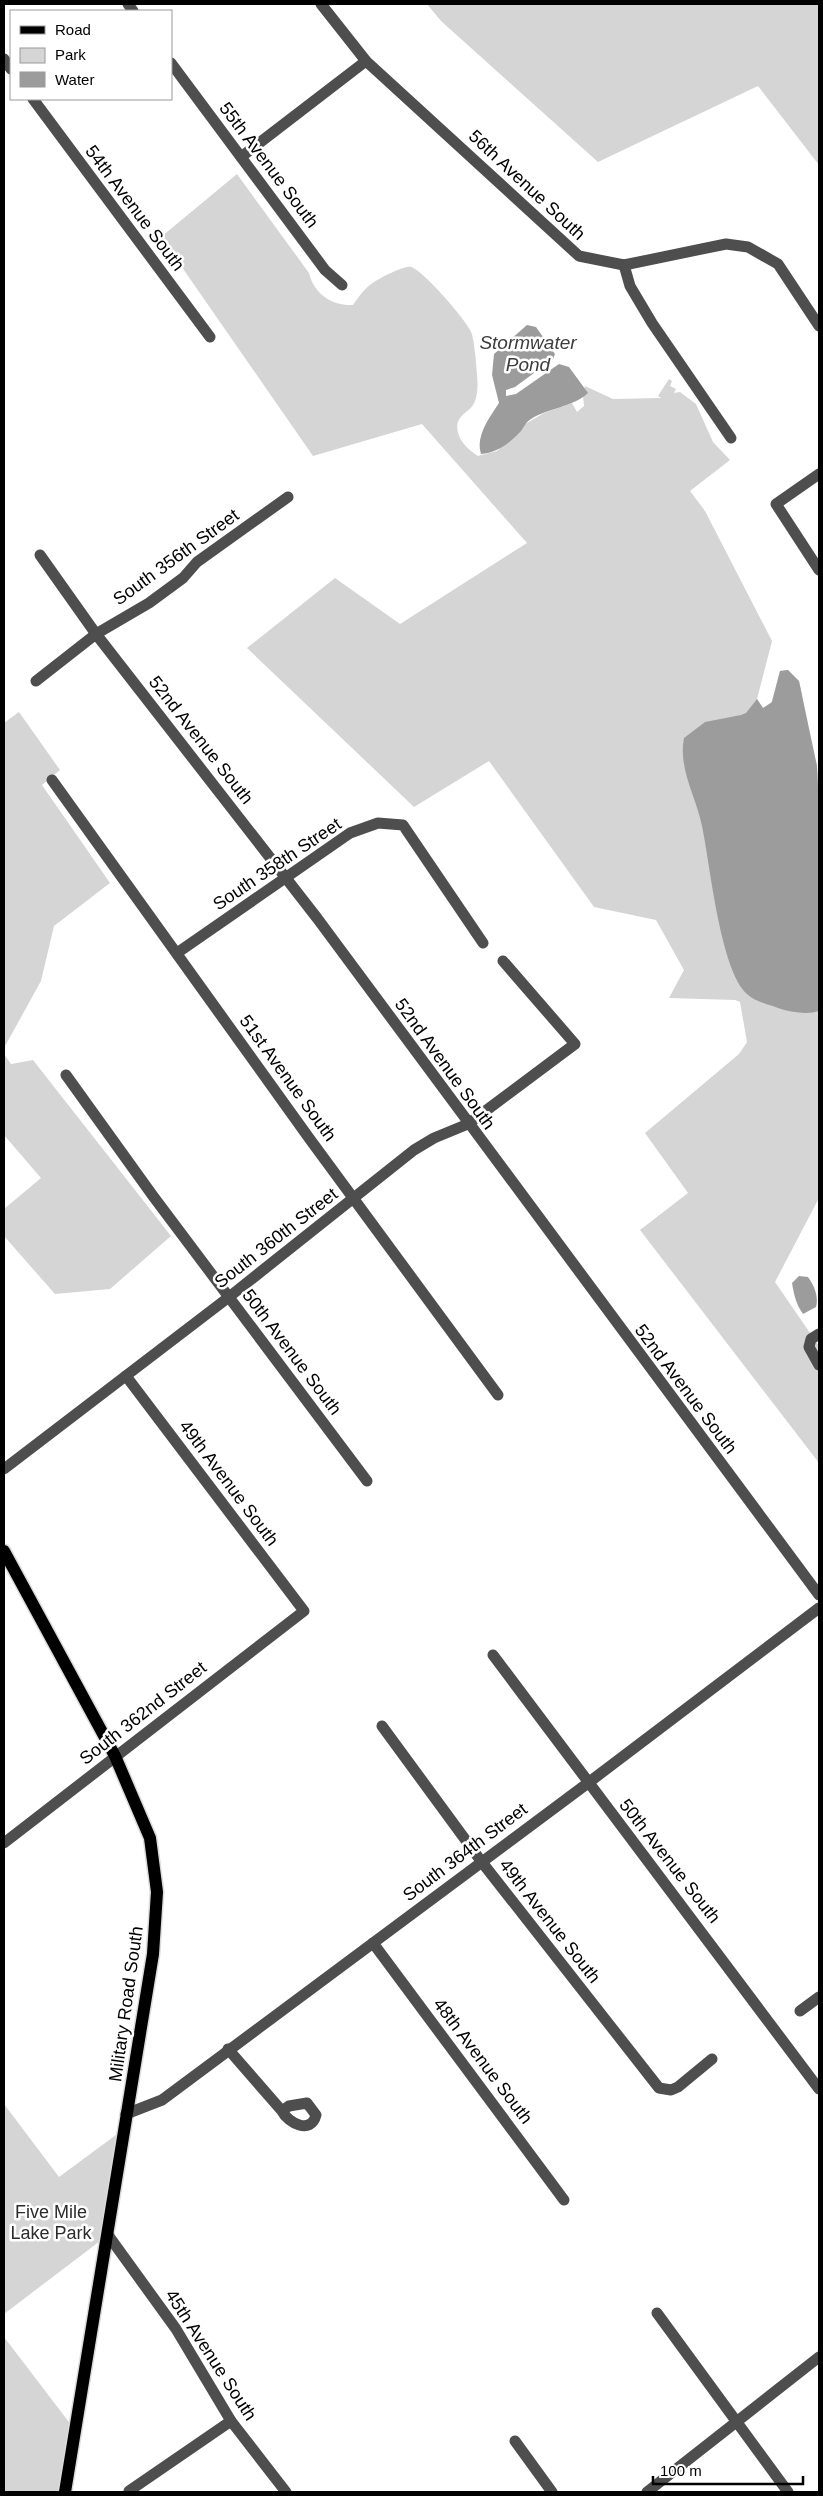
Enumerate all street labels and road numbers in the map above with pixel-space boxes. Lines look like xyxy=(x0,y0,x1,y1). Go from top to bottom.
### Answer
street label: 55th Avenue South xyxy=(215,98,323,232)
street label: 56th Avenue South xyxy=(465,126,589,244)
street label: 54th Avenue South xyxy=(81,141,189,275)
street label: South 356th Street xyxy=(109,505,243,609)
street label: 52nd Avenue South xyxy=(145,672,257,808)
street label: South 358th Street xyxy=(209,814,345,914)
street label: 52nd Avenue South xyxy=(391,995,499,1133)
street label: 51st Avenue South xyxy=(236,1011,340,1145)
street label: South 360th Street xyxy=(211,1184,341,1292)
street label: 50th Avenue South xyxy=(238,1285,346,1419)
street label: 52nd Avenue South xyxy=(631,1320,741,1458)
street label: 49th Avenue South xyxy=(175,1416,283,1550)
street label: South 362nd Street xyxy=(76,1657,210,1769)
street label: 50th Avenue South xyxy=(615,1795,725,1927)
street label: South 364th Street xyxy=(399,1799,531,1905)
street label: 49th Avenue South xyxy=(495,1855,605,1987)
street label: Military Road South xyxy=(105,1925,147,2083)
street label: 48th Avenue South xyxy=(429,1994,537,2128)
street label: 45th Avenue South xyxy=(161,2286,261,2424)

